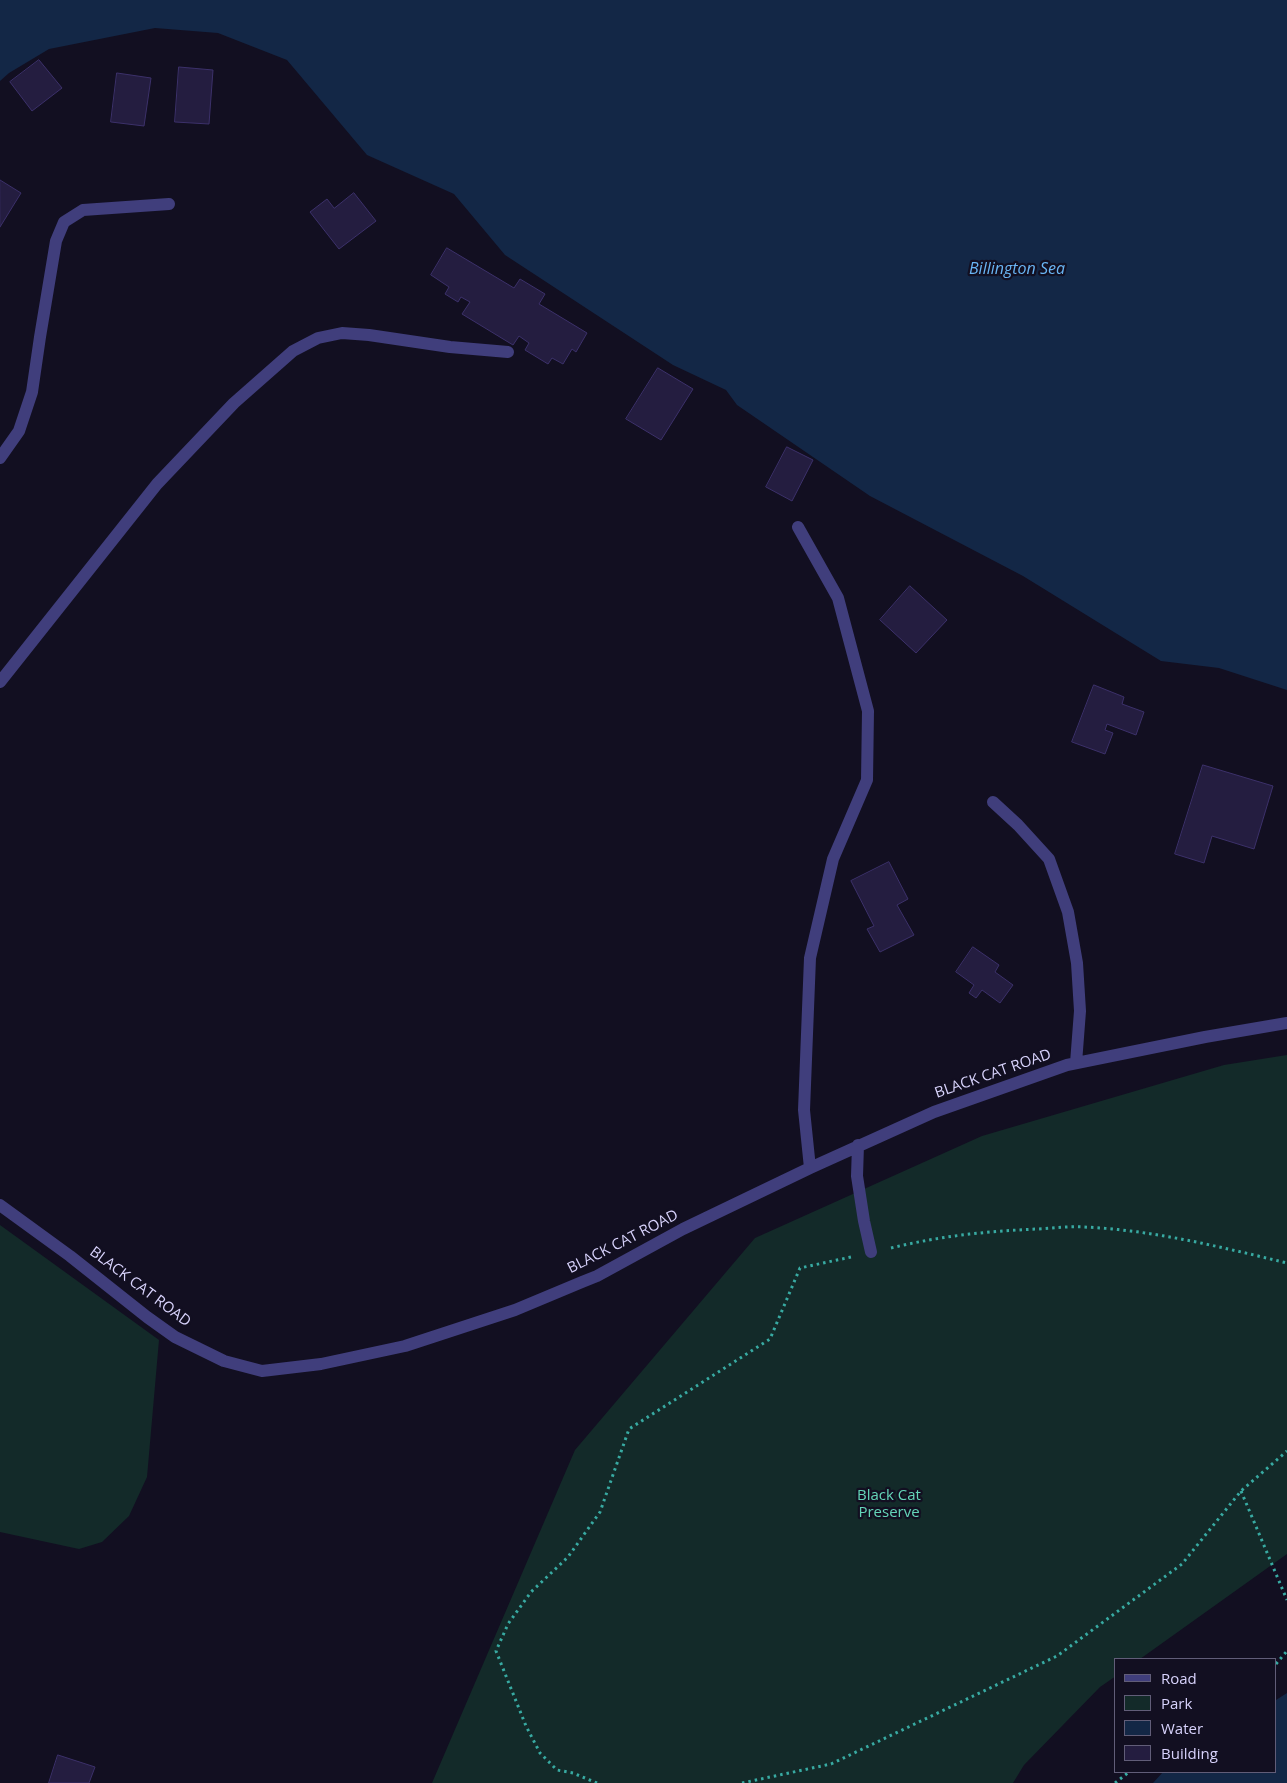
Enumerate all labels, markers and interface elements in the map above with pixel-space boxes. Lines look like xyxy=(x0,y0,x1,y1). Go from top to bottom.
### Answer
water label: Billington Sea xyxy=(969,259,1065,279)
street label: BLACK CAT ROAD xyxy=(932,1046,1054,1102)
street label: BLACK CAT ROAD xyxy=(565,1206,681,1278)
street label: BLACK CAT ROAD xyxy=(86,1243,194,1331)
park label: Black Cat Preserve xyxy=(857,1487,921,1522)
legend xyxy=(1114,1658,1277,1773)
text: Road xyxy=(1161,1668,1197,1688)
text: Park xyxy=(1161,1693,1192,1713)
text: Water xyxy=(1161,1718,1203,1738)
text: Building xyxy=(1161,1743,1218,1763)

